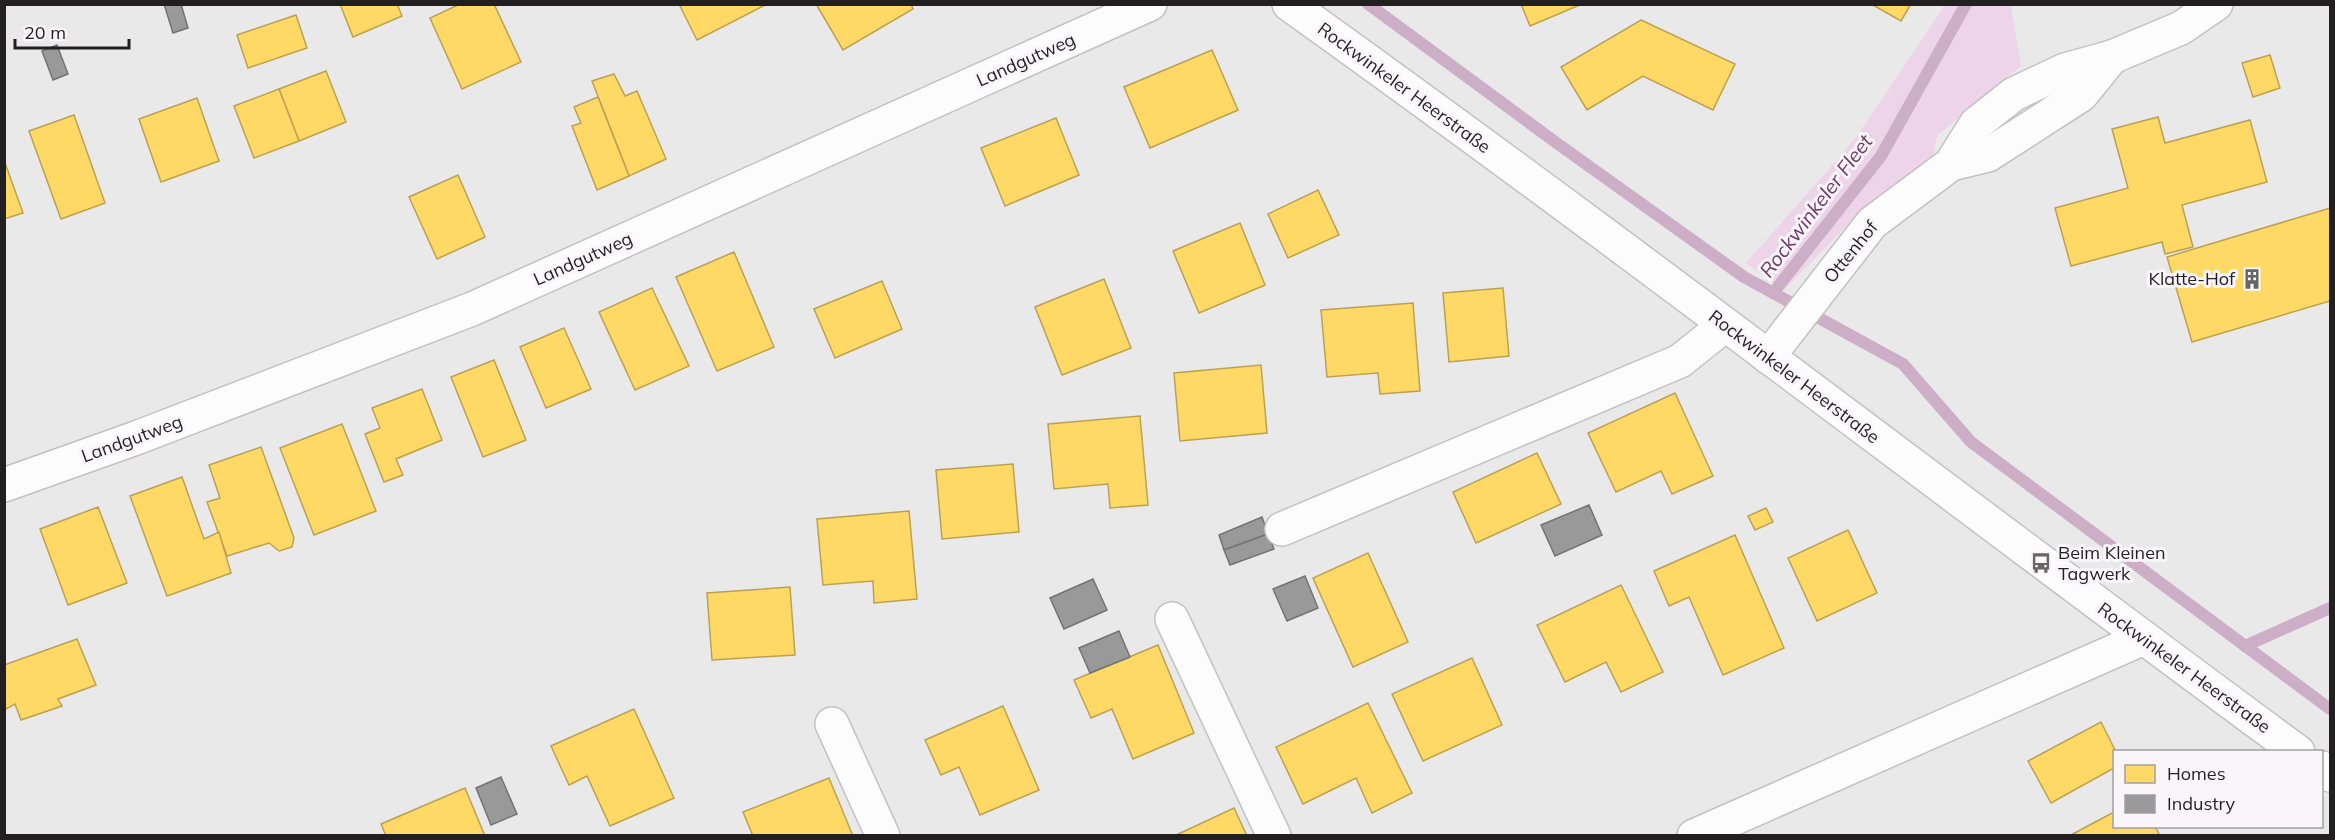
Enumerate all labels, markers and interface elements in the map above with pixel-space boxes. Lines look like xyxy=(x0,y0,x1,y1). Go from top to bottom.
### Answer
scale bar xyxy=(15,12,129,50)
street label: Rockwinkeler Heerstraße xyxy=(1313,17,1495,158)
text: 20 m xyxy=(24,21,66,44)
street label: Landgutweg xyxy=(973,28,1079,92)
water label: Rockwinkeler Fleet xyxy=(1754,128,1878,282)
street label: Ottenhof xyxy=(1819,215,1883,287)
street label: Landgutweg xyxy=(530,227,636,291)
place label: Klatte-Hof xyxy=(2148,267,2236,290)
building icon: Klatte-Hof xyxy=(2240,267,2264,291)
street label: Rockwinkeler Heerstraße xyxy=(1704,305,1884,449)
street label: Landgutweg xyxy=(78,410,185,467)
place label: Beim Kleinen Tagwerk xyxy=(2058,541,2165,585)
bus stop icon: Beim Kleinen Tagwerk xyxy=(2029,551,2053,575)
street label: Rockwinkeler Heerstraße xyxy=(2093,597,2275,738)
legend xyxy=(2113,750,2323,828)
text: Homes xyxy=(2167,762,2226,785)
text: Industry xyxy=(2167,792,2236,815)

